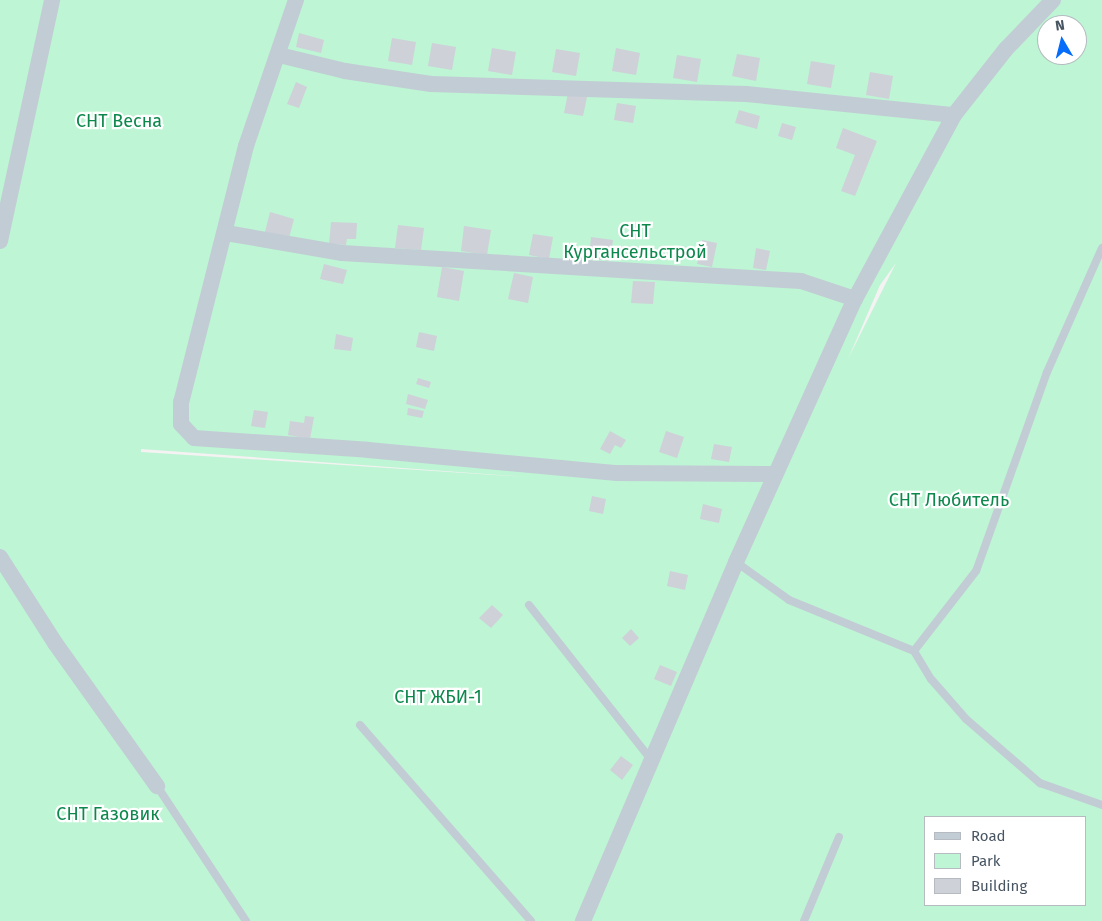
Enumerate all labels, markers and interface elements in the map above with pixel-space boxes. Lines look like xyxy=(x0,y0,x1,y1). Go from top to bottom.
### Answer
north arrow xyxy=(1037,15,1087,65)
text: N xyxy=(1054,17,1066,35)
park label: СНТ Весна xyxy=(76,110,162,132)
park label: СНТ Кургансельстрой xyxy=(563,221,707,264)
park label: СНТ Любитель xyxy=(889,489,1009,511)
park label: СНТ ЖБИ-1 xyxy=(394,686,482,708)
park label: СНТ Газовик xyxy=(56,803,160,825)
legend xyxy=(924,816,1087,906)
text: Road xyxy=(971,827,1006,845)
text: Park xyxy=(971,852,1001,870)
text: Building xyxy=(971,877,1027,895)

